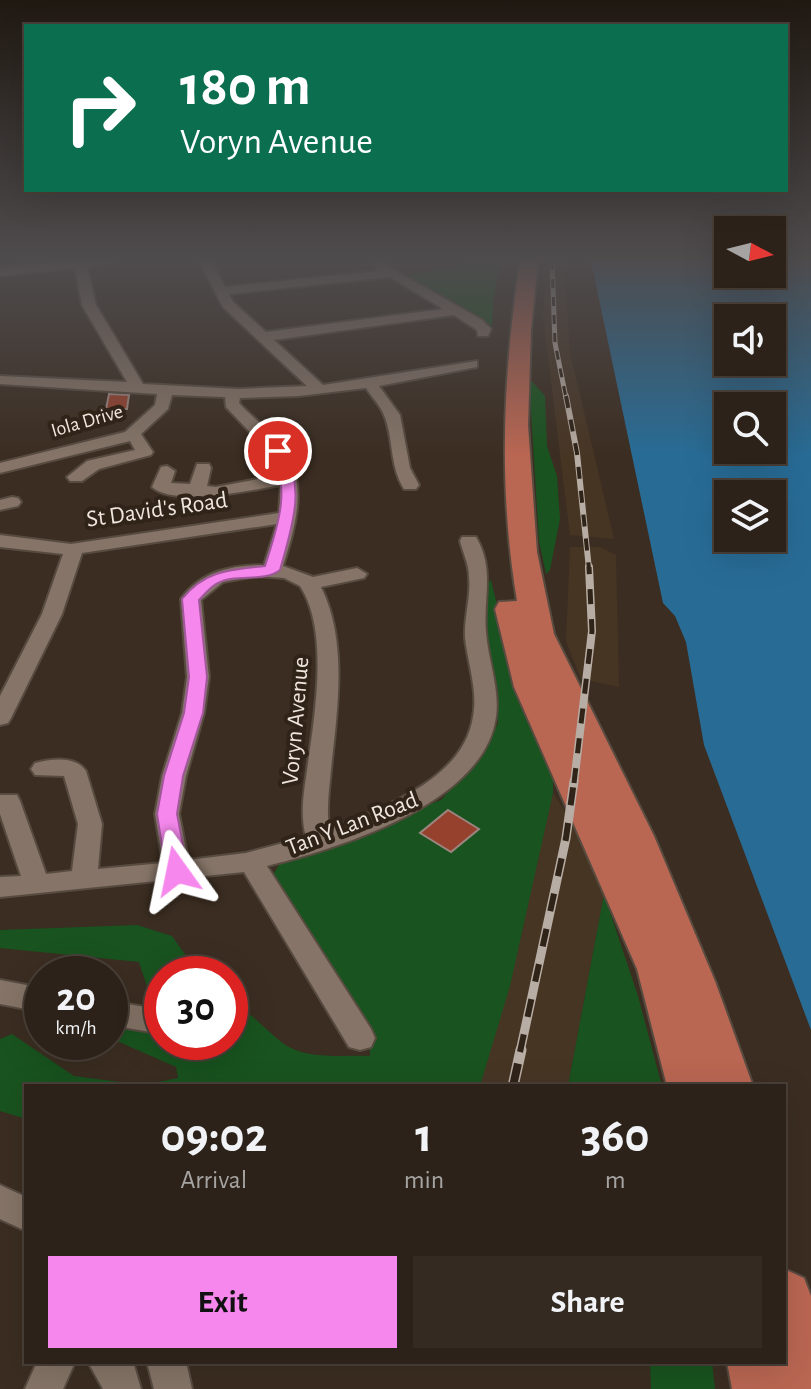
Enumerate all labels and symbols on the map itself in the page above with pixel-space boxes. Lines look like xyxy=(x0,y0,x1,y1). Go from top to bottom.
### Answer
north arrow xyxy=(714,216,786,288)
street label: Iola Drive xyxy=(49,401,125,441)
pin xyxy=(244,417,312,485)
street label: St David's Road xyxy=(85,488,229,532)
street label: Voryn Avenue xyxy=(278,656,314,786)
street label: Tan Y Lan Road xyxy=(283,788,421,860)
position arrow xyxy=(135,829,219,913)
speed limit sign: 30 xyxy=(144,956,248,1060)

